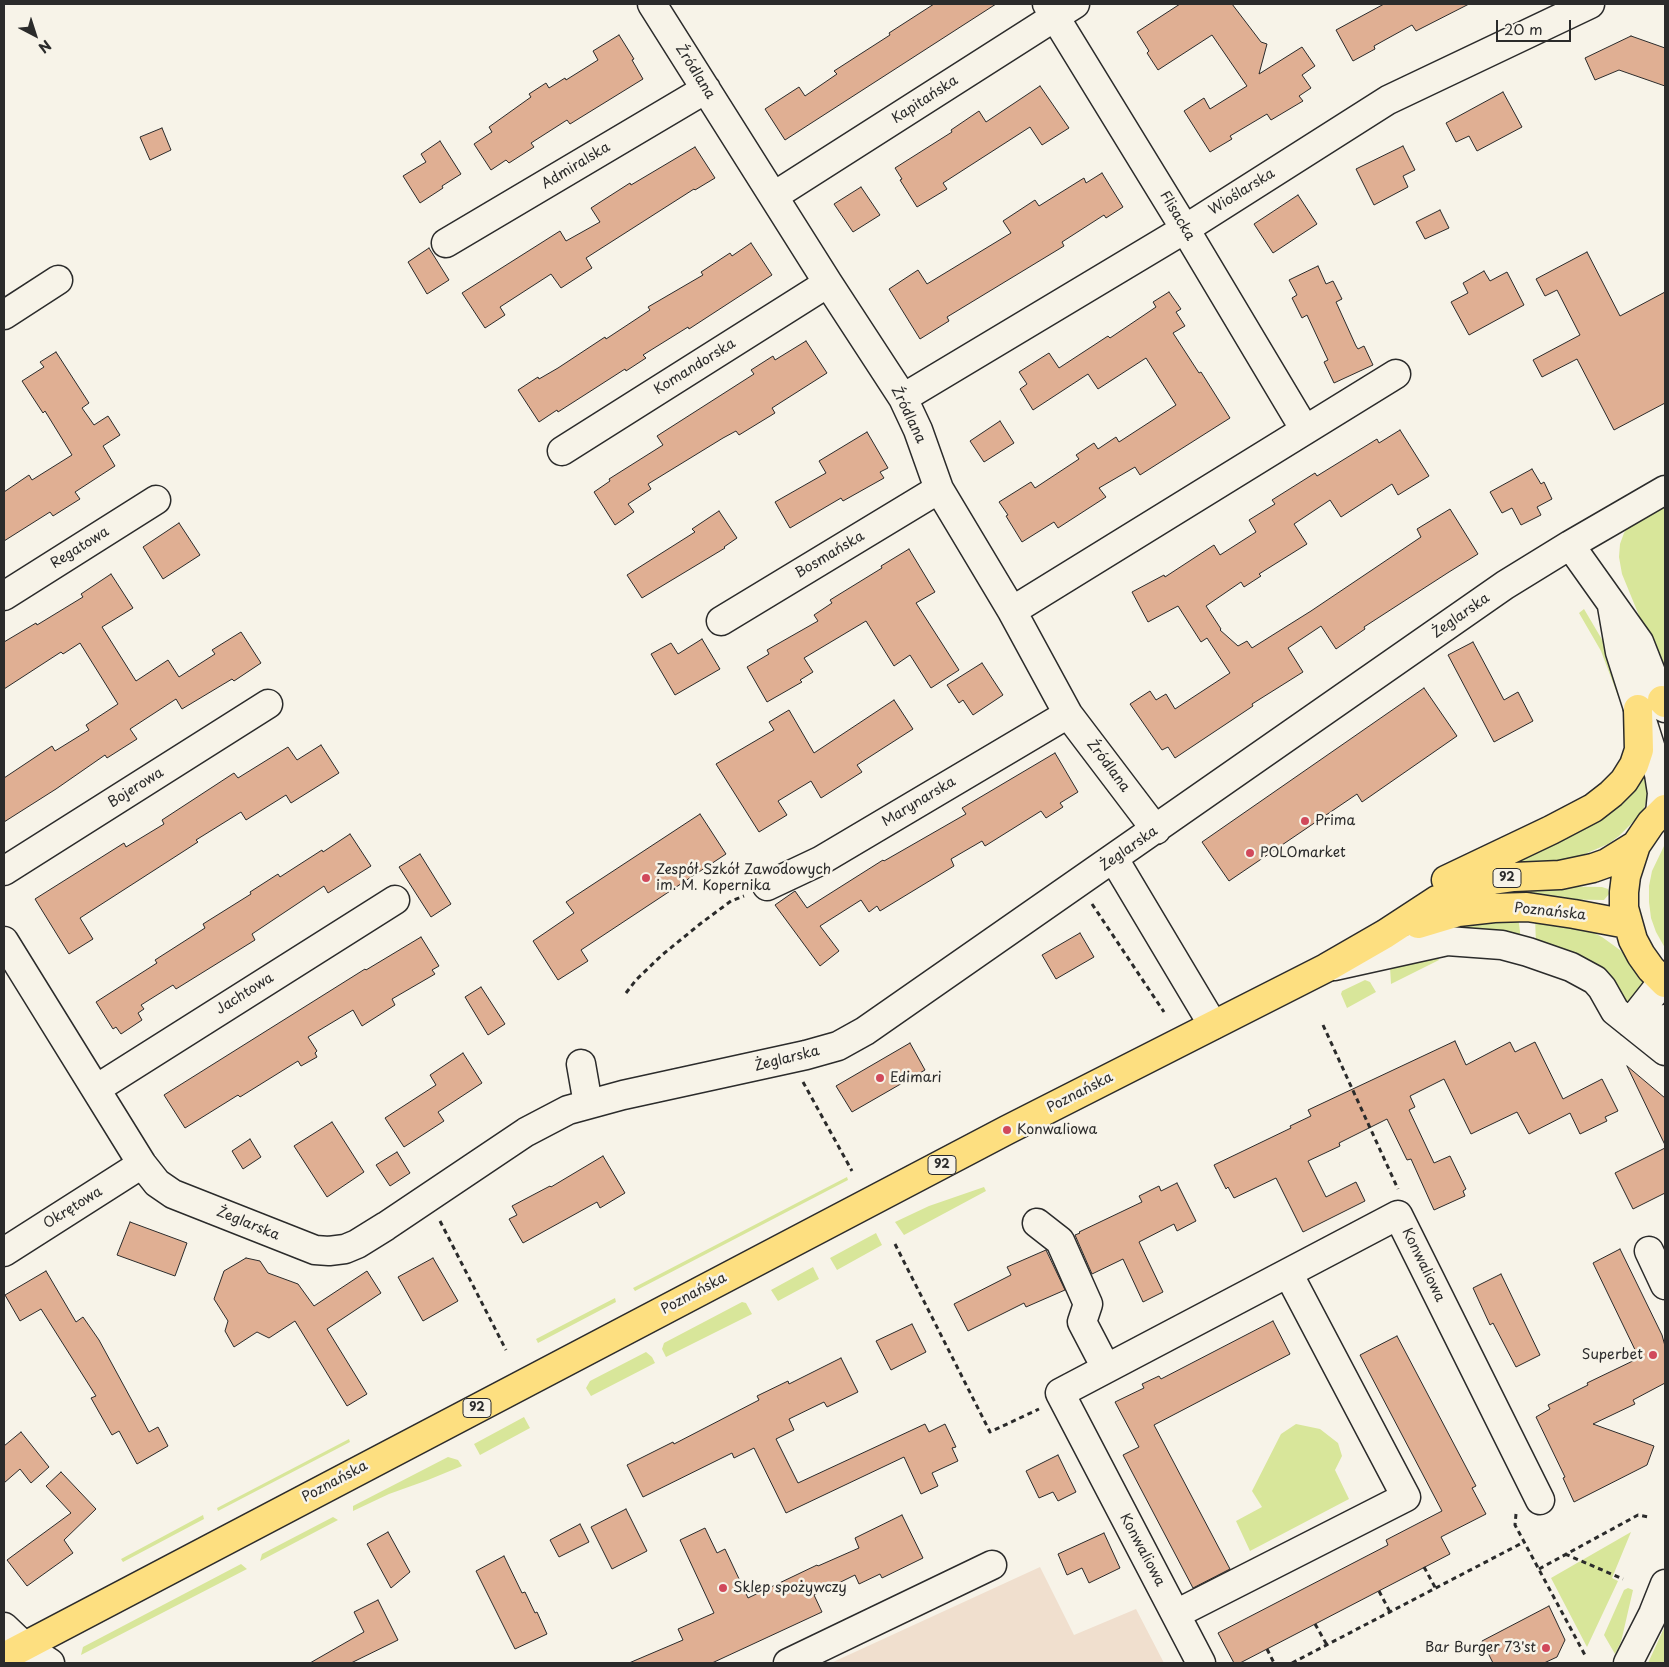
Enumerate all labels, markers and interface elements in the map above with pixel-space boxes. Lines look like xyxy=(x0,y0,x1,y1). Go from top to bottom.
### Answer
north arrow xyxy=(10,10,60,60)
scale bar xyxy=(1499,10,1574,42)
text: 20 m xyxy=(1504,17,1543,40)
text: N xyxy=(34,35,56,58)
street label: Źródlana xyxy=(672,42,718,102)
street label: Kapitańska xyxy=(889,72,961,128)
street label: Admiralska xyxy=(539,139,613,193)
street label: Wioślarska xyxy=(1206,165,1278,219)
street label: Flisacka xyxy=(1156,188,1198,244)
street label: Komandorska xyxy=(651,335,739,399)
street label: Źródlana xyxy=(887,384,929,446)
street label: Regatowa xyxy=(48,524,112,572)
street label: Bosmańska xyxy=(793,528,867,582)
street label: Żeglarska xyxy=(1429,590,1493,642)
street label: Źródlana xyxy=(1083,737,1133,795)
street label: Bojerowa xyxy=(105,764,167,812)
street label: Marynarska xyxy=(879,773,959,831)
place label: Prima xyxy=(1315,813,1355,829)
marker: Prima xyxy=(1299,815,1311,827)
street label: Żeglarska xyxy=(1097,823,1161,875)
place label: POLOmarket xyxy=(1260,845,1346,861)
marker: POLOmarket xyxy=(1244,847,1256,859)
place label: Zespół Szkół Zawodowych im. M. Kopernika xyxy=(656,862,831,894)
road number: 92 xyxy=(1493,868,1521,888)
marker: Zespół Szkół Zawodowych im. M. Kopernika xyxy=(640,872,652,884)
street label: Poznańska xyxy=(1513,900,1587,924)
street label: Jachtowa xyxy=(213,970,277,1018)
street label: Żeglarska xyxy=(753,1043,821,1075)
street label: Poznańska xyxy=(1044,1069,1116,1117)
place label: Edimari xyxy=(890,1070,942,1086)
marker: Edimari xyxy=(874,1072,886,1084)
place label: Konwaliowa xyxy=(1017,1122,1097,1138)
marker: Konwaliowa xyxy=(1001,1124,1013,1136)
road number: 92 xyxy=(928,1156,956,1174)
street label: Okrętowa xyxy=(41,1183,105,1233)
street label: Żeglarska xyxy=(214,1204,282,1244)
street label: Konwaliowa xyxy=(1398,1225,1448,1305)
street label: Poznańska xyxy=(658,1270,730,1318)
place label: Superbet xyxy=(1582,1347,1643,1363)
marker: Superbet xyxy=(1647,1349,1659,1361)
road number: 92 xyxy=(463,1399,491,1418)
street label: Poznańska xyxy=(299,1458,371,1506)
street label: Konwaliowa xyxy=(1116,1511,1168,1589)
place label: Sklep spożywczy xyxy=(733,1580,847,1596)
marker: Sklep spożywczy xyxy=(717,1582,729,1594)
place label: Bar Burger 73'st xyxy=(1425,1640,1536,1656)
marker: Bar Burger 73'st xyxy=(1540,1642,1552,1654)

